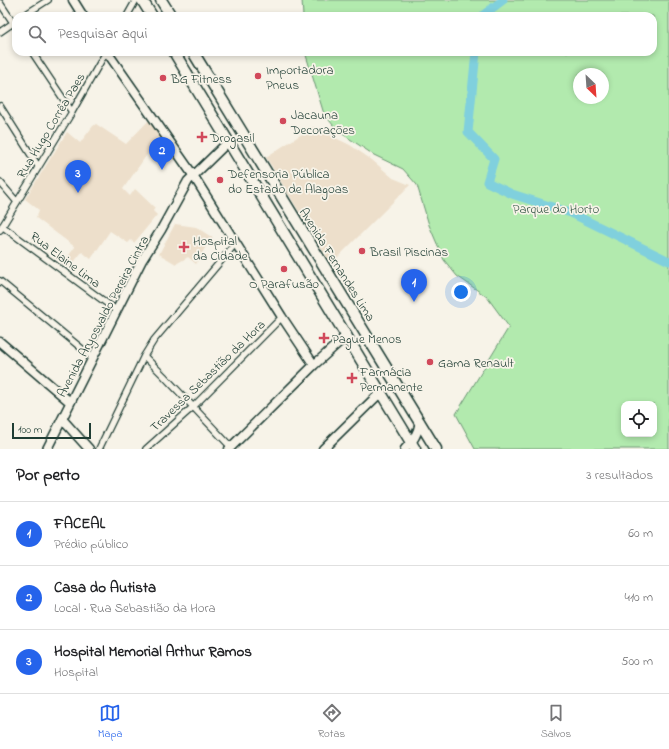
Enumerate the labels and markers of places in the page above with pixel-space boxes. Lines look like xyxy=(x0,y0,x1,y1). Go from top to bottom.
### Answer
place label: Importadora Pneus xyxy=(266,61,334,95)
place label: BG Fitness xyxy=(170,70,232,89)
marker: Importadora Pneus xyxy=(253,71,263,81)
marker: BG Fitness xyxy=(158,73,168,83)
place label: Jacauna Decorações xyxy=(290,106,355,140)
marker: Jacauna Decorações xyxy=(278,116,288,126)
place label: Drogasil xyxy=(209,129,254,149)
marker: Drogasil xyxy=(197,132,207,142)
pin: 2 xyxy=(149,137,175,170)
pin: 3 xyxy=(65,160,91,193)
place label: Defensoria Pública do Estado de Alagoas xyxy=(227,165,349,200)
marker: Defensoria Pública do Estado de Alagoas xyxy=(215,175,225,185)
place label: Hospital da Cidade xyxy=(193,232,248,266)
marker: Hospital da Cidade xyxy=(178,241,190,253)
place label: Brasil Piscinas xyxy=(369,243,448,262)
marker: Brasil Piscinas xyxy=(357,246,367,256)
marker: O Parafusão xyxy=(279,264,289,274)
pin: 1 xyxy=(401,269,427,302)
place label: O Parafusão xyxy=(249,275,319,294)
place label: Pague Menos xyxy=(332,330,402,350)
marker: Pague Menos xyxy=(319,333,329,343)
place label: Gama Renault xyxy=(438,354,515,373)
marker: Gama Renault xyxy=(425,357,435,367)
place label: Farmácia Permanente xyxy=(359,363,423,397)
marker: Farmácia Permanente xyxy=(347,373,357,383)

